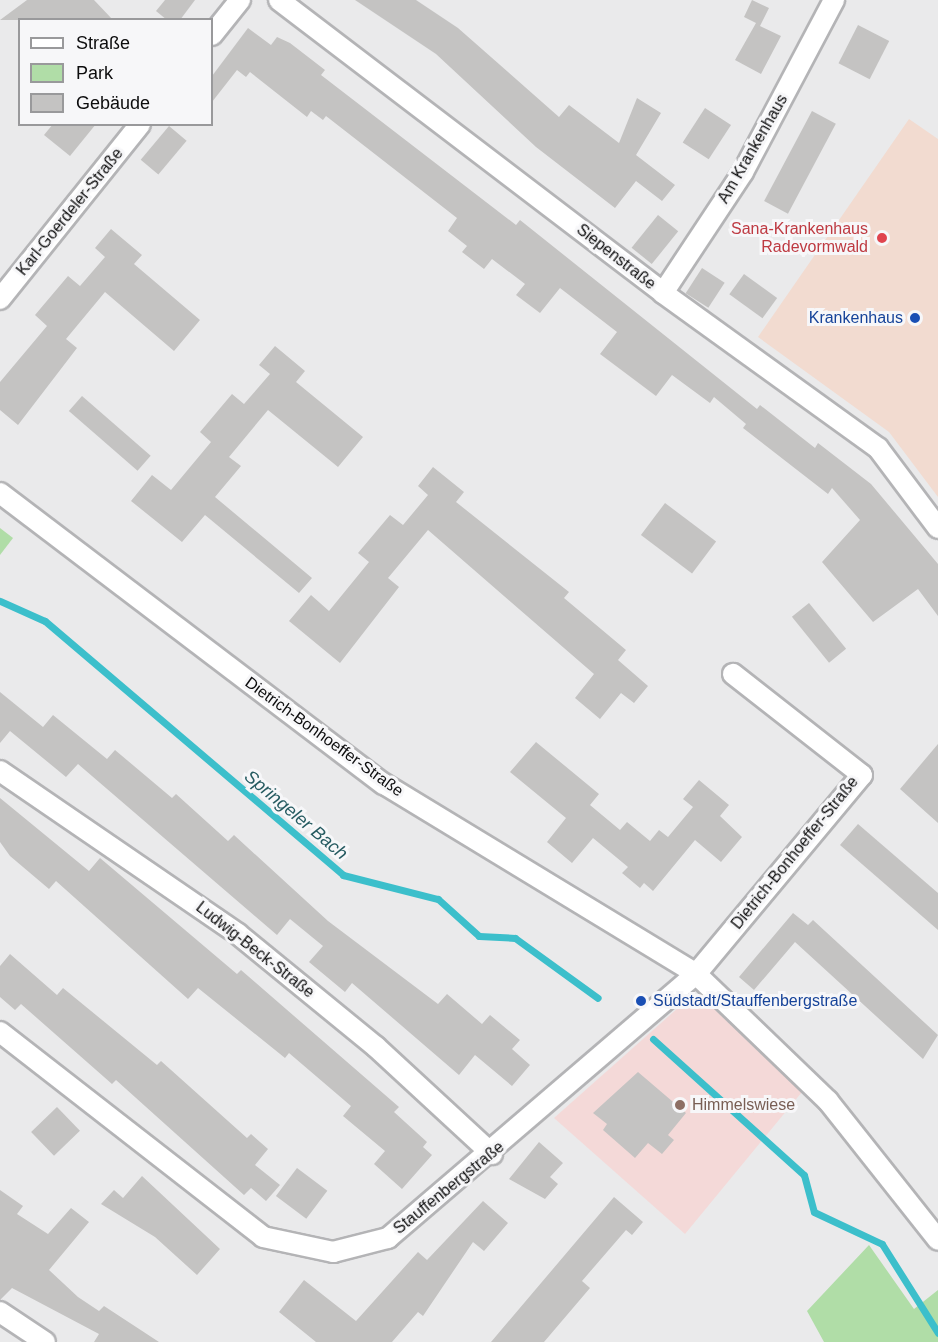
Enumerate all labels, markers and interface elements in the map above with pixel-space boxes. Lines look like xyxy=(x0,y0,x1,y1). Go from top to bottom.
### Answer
legend xyxy=(18,18,213,126)
text: Straße xyxy=(76,33,130,53)
text: Park xyxy=(76,63,113,83)
street label: Am Krankenhaus xyxy=(714,91,792,207)
text: Gebäude xyxy=(76,93,150,113)
street label: Karl-Goerdeler-Straße xyxy=(13,144,127,280)
place label: Sana-Krankenhaus Radevormwald xyxy=(731,219,868,257)
street label: Siepenstraße xyxy=(573,220,659,294)
marker: Sana-Krankenhaus Radevormwald xyxy=(873,229,891,247)
place label: Krankenhaus xyxy=(809,308,903,328)
marker: Krankenhaus xyxy=(908,311,922,325)
street label: Dietrich-Bonhoeffer-Straße xyxy=(241,673,407,801)
water label: Springeler Bach xyxy=(240,766,352,864)
street label: Dietrich-Bonhoeffer-Straße xyxy=(727,773,863,933)
street label: Ludwig-Beck-Straße xyxy=(192,898,318,1002)
place label: Südstadt/Stauffenbergstraße xyxy=(653,991,857,1011)
marker: Südstadt/Stauffenbergstraße xyxy=(634,994,648,1008)
place label: Himmelswiese xyxy=(692,1095,795,1115)
marker: Himmelswiese xyxy=(673,1098,687,1112)
street label: Stauffenbergstraße xyxy=(390,1138,508,1238)

